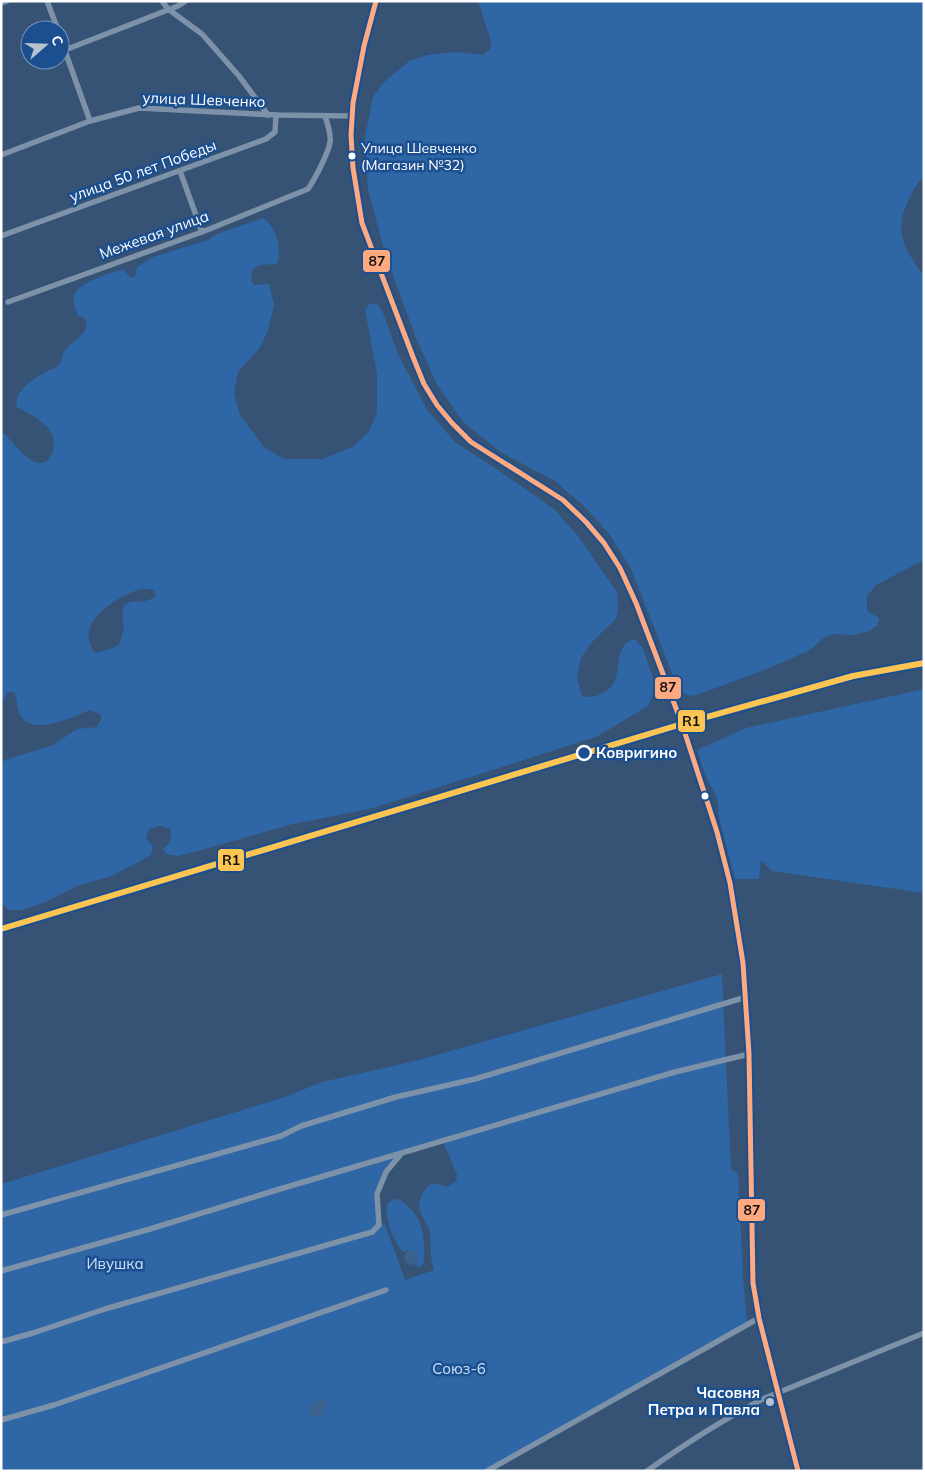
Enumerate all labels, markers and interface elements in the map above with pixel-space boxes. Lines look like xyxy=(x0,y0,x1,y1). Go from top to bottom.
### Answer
north arrow xyxy=(20,20,70,70)
text: С xyxy=(47,33,67,48)
street label: улица Шевченко xyxy=(142,88,266,111)
street label: улица 50 лет Победы xyxy=(67,135,219,206)
place label: Улица Шевченко (Магазин №32) xyxy=(360,139,477,174)
marker: Улица Шевченко (Магазин №32) xyxy=(347,151,357,161)
street label: Межевая улица xyxy=(97,206,211,263)
line badge: 87 xyxy=(362,249,391,273)
text: 87 xyxy=(369,252,385,270)
line badge: 87 xyxy=(654,676,682,700)
text: 87 xyxy=(660,678,676,696)
line badge: R1 xyxy=(677,709,706,733)
text: R1 xyxy=(682,712,700,730)
place label: Ковригино xyxy=(596,743,677,762)
marker: Ковригино xyxy=(576,745,592,761)
unlabelled marker xyxy=(700,791,710,801)
line badge: R1 xyxy=(217,848,245,872)
text: R1 xyxy=(222,851,240,869)
line badge: 87 xyxy=(737,1198,766,1222)
text: 87 xyxy=(744,1201,760,1219)
park label: Ивушка xyxy=(86,1254,144,1273)
park label: Союз-6 xyxy=(432,1359,486,1378)
place label: Часовня Петра и Павла xyxy=(648,1383,760,1419)
marker: Часовня Петра и Павла xyxy=(764,1396,776,1408)

